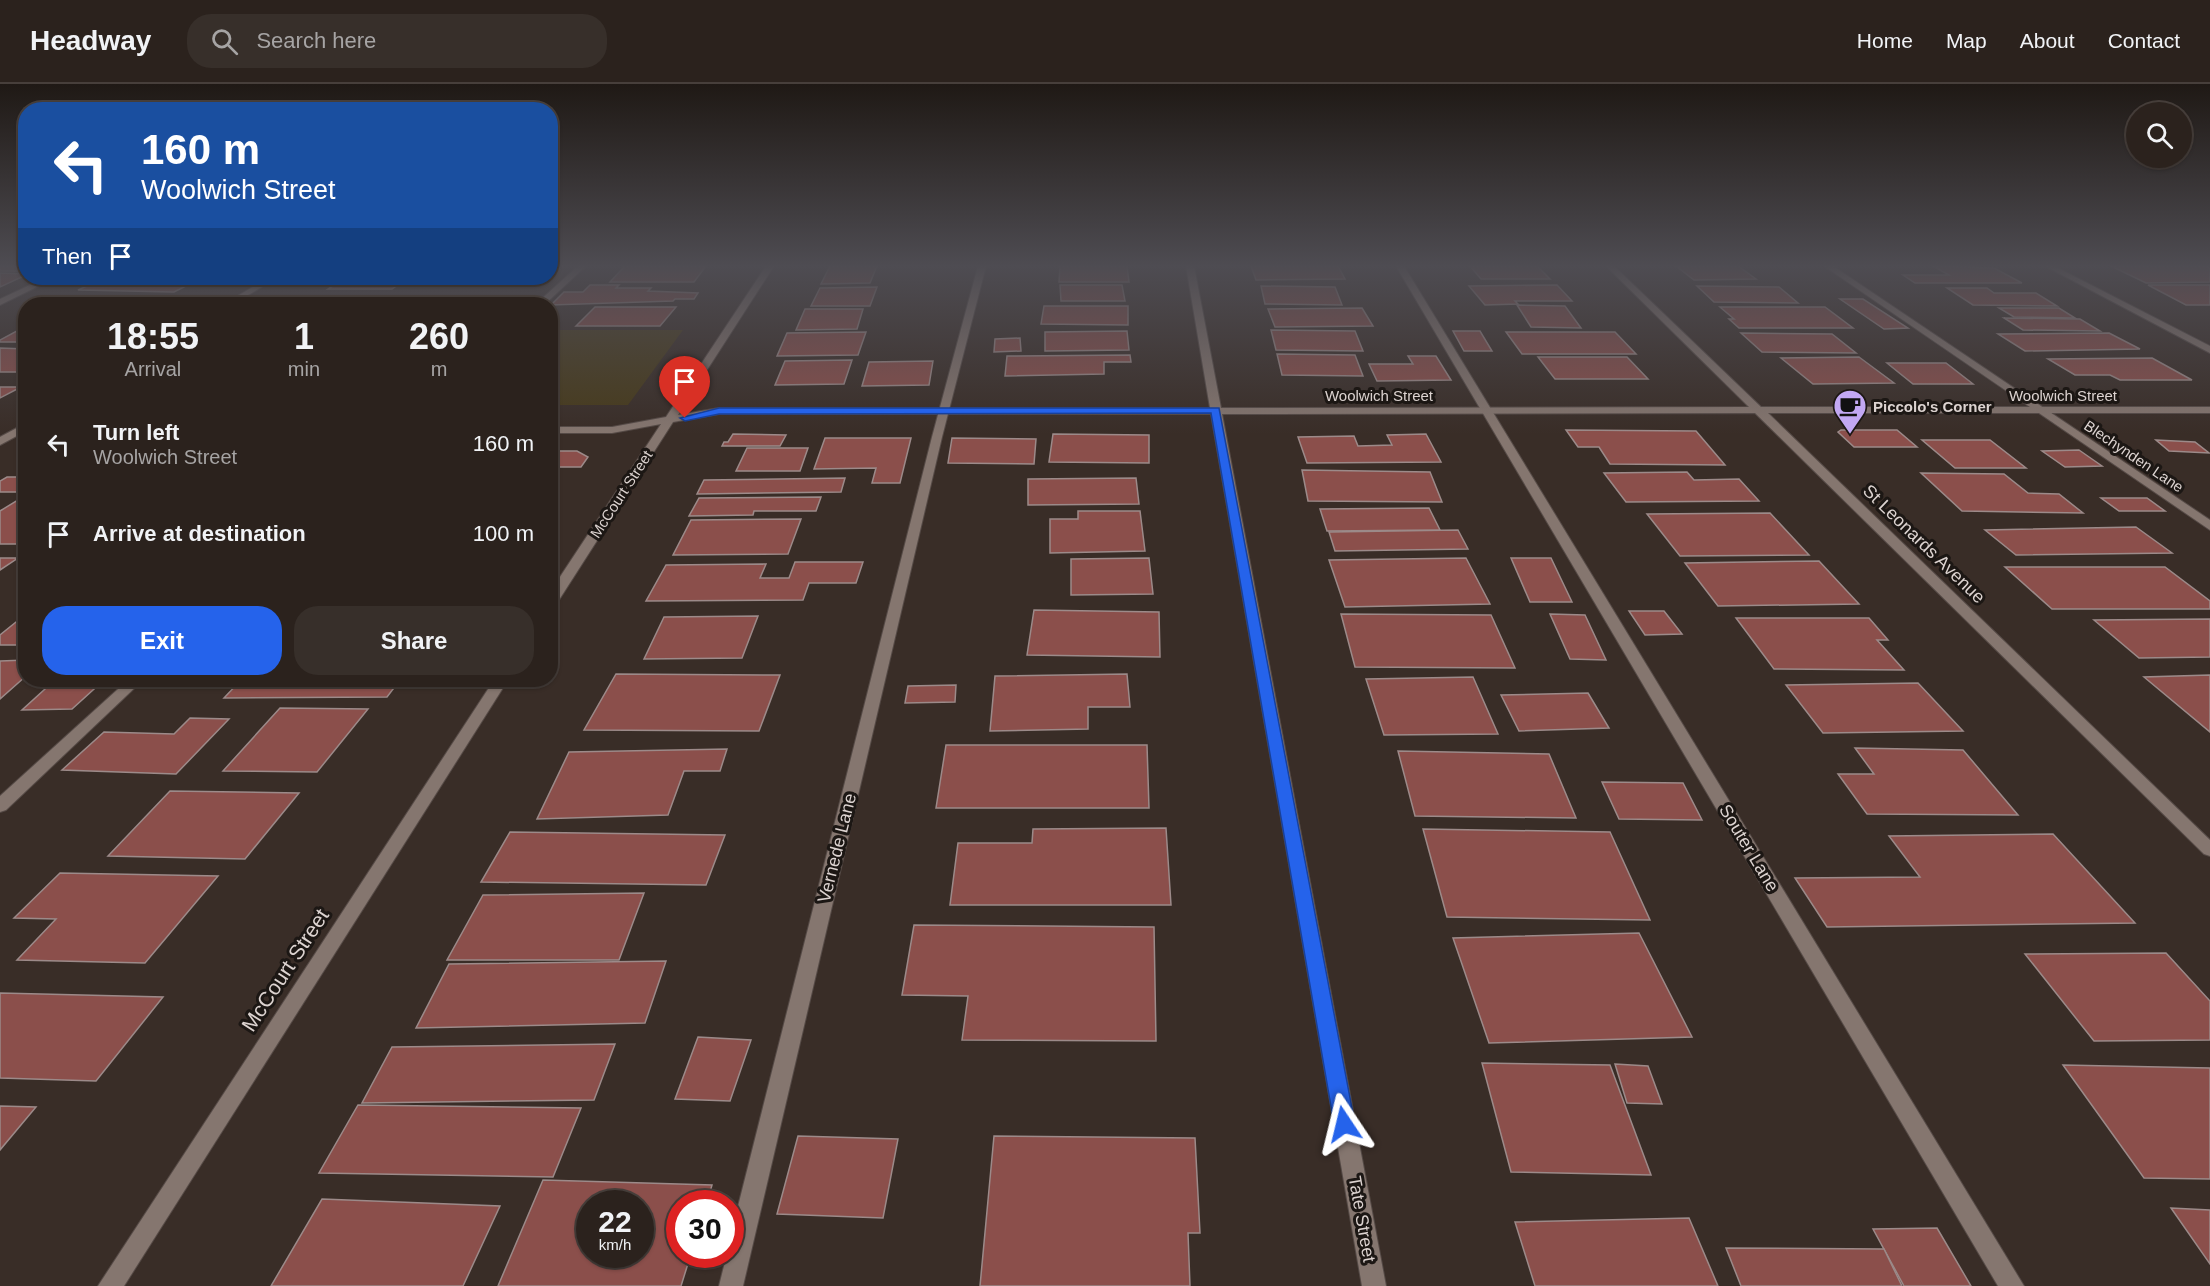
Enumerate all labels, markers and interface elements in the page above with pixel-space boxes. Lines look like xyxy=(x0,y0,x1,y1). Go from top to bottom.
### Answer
search box xyxy=(187,14,607,68)
text: Headway xyxy=(30,25,151,56)
icon: search xyxy=(208,25,241,58)
text: Search here xyxy=(256,28,376,53)
text: Home xyxy=(1857,29,1913,52)
text: Map xyxy=(1946,29,1987,52)
text: About xyxy=(2020,29,2075,52)
text: Contact xyxy=(2108,29,2180,52)
map controls xyxy=(2126,102,2192,168)
button: search xyxy=(2126,102,2192,168)
icon: left xyxy=(42,126,120,204)
text: 160 m xyxy=(141,126,260,173)
text: Woolwich Street xyxy=(141,175,336,205)
icon: arrive xyxy=(104,240,137,273)
text: Then xyxy=(42,244,92,269)
text: 18:55 xyxy=(107,316,199,357)
text: 1 xyxy=(294,316,314,357)
text: 260 xyxy=(409,316,469,357)
pin xyxy=(659,356,710,418)
text: Arrival xyxy=(125,358,181,380)
text: min xyxy=(288,358,320,380)
text: m xyxy=(431,358,447,380)
icon: arrive xyxy=(668,365,701,398)
street label: Woolwich Street xyxy=(1325,387,1434,404)
street label: Woolwich Street xyxy=(2009,387,2118,404)
cafe icon: Piccolo's Corner xyxy=(1832,388,1868,435)
place label: Piccolo's Corner xyxy=(1873,398,1992,415)
street label: Blechynden Lane xyxy=(2081,417,2187,495)
text: Turn left xyxy=(93,420,179,445)
icon: left xyxy=(42,428,75,461)
text: 160 m xyxy=(473,431,534,456)
text: Woolwich Street xyxy=(93,446,237,468)
street label: McCourt Street xyxy=(586,446,656,541)
street label: St Leonards Avenue xyxy=(1859,481,1989,607)
icon: arrive xyxy=(42,518,75,551)
text: Arrive at destination xyxy=(93,521,306,546)
text: 100 m xyxy=(473,521,534,546)
button: Exit xyxy=(42,606,282,675)
button: Share xyxy=(294,606,534,675)
street label: Vernede Lane xyxy=(814,791,860,905)
street label: Souter Lane xyxy=(1715,801,1783,895)
street label: McCourt Street xyxy=(237,904,333,1035)
position arrow xyxy=(1312,1092,1376,1156)
street label: Tate Street xyxy=(1345,1174,1379,1264)
speed limit sign: 30 xyxy=(666,1190,744,1268)
text: 22 xyxy=(598,1205,632,1238)
text: km/h xyxy=(599,1236,631,1253)

